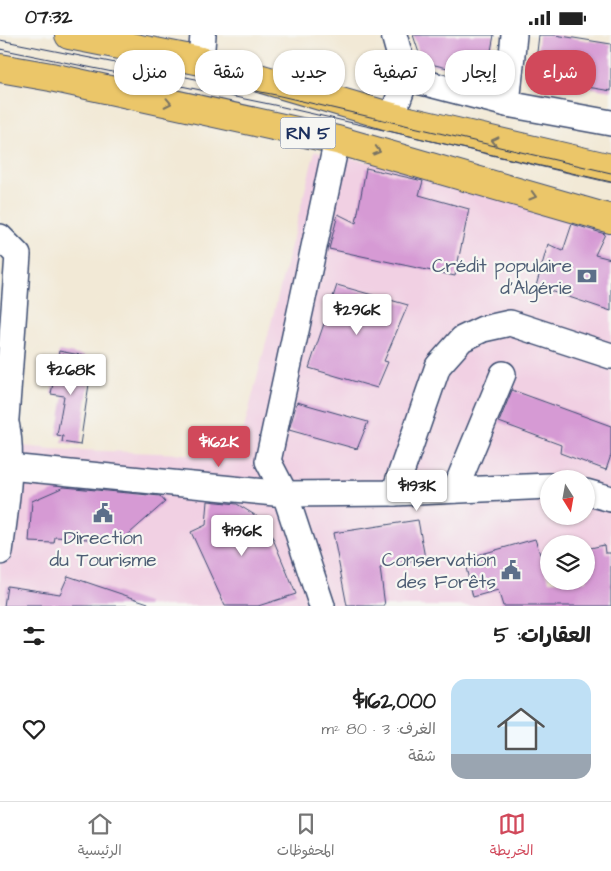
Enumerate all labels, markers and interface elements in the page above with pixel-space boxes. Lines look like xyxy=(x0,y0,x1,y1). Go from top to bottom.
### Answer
text: 07:32 xyxy=(25,4,72,31)
chip: منزل xyxy=(114,50,185,95)
chip: شقة xyxy=(195,50,263,95)
chip: جديد xyxy=(273,50,345,95)
chip: تصفية xyxy=(355,50,435,95)
chip: إيجار xyxy=(445,50,515,95)
chip: شراء xyxy=(525,50,596,95)
one-way arrow xyxy=(163,97,172,107)
road number: RN 5 xyxy=(280,117,336,149)
one-way arrow xyxy=(491,136,500,147)
one-way arrow xyxy=(372,146,381,156)
one-way arrow xyxy=(529,191,537,201)
place label: Crédit populaire d'Algérie xyxy=(432,253,572,303)
bank icon: Crédit populaire d'Algérie xyxy=(576,265,598,287)
pin: $296K xyxy=(322,293,392,336)
text: $296K xyxy=(334,299,380,321)
pin: $268K xyxy=(36,353,106,396)
text: $268K xyxy=(47,359,95,381)
pin: $162K xyxy=(184,425,254,468)
text: $162K xyxy=(199,431,239,453)
pin: $193K xyxy=(382,469,452,512)
north arrow xyxy=(540,470,595,525)
map controls xyxy=(540,470,595,590)
text: $193K xyxy=(398,475,436,497)
public building icon: Direction du Tourisme xyxy=(92,502,114,524)
pin: $196K xyxy=(207,515,277,557)
text: $196K xyxy=(222,520,262,542)
place label: Direction du Tourisme xyxy=(49,525,157,574)
button: layers xyxy=(540,535,595,590)
place label: Conservation des Forêts xyxy=(382,547,496,596)
public building icon: Conservation des Forêts xyxy=(500,559,522,581)
text: العقارات: 5 xyxy=(494,621,591,650)
icon: filters xyxy=(20,622,48,650)
text: $162,000 xyxy=(353,687,436,716)
icon: home xyxy=(491,699,551,759)
icon: heart xyxy=(20,715,48,743)
text: الغرف: 3 · 80 m² xyxy=(321,718,436,740)
text: شقة xyxy=(408,745,436,767)
tab: الرئيسية xyxy=(78,810,122,863)
tab: المحفوظات xyxy=(277,810,334,863)
tab: الخريطة xyxy=(490,810,533,863)

